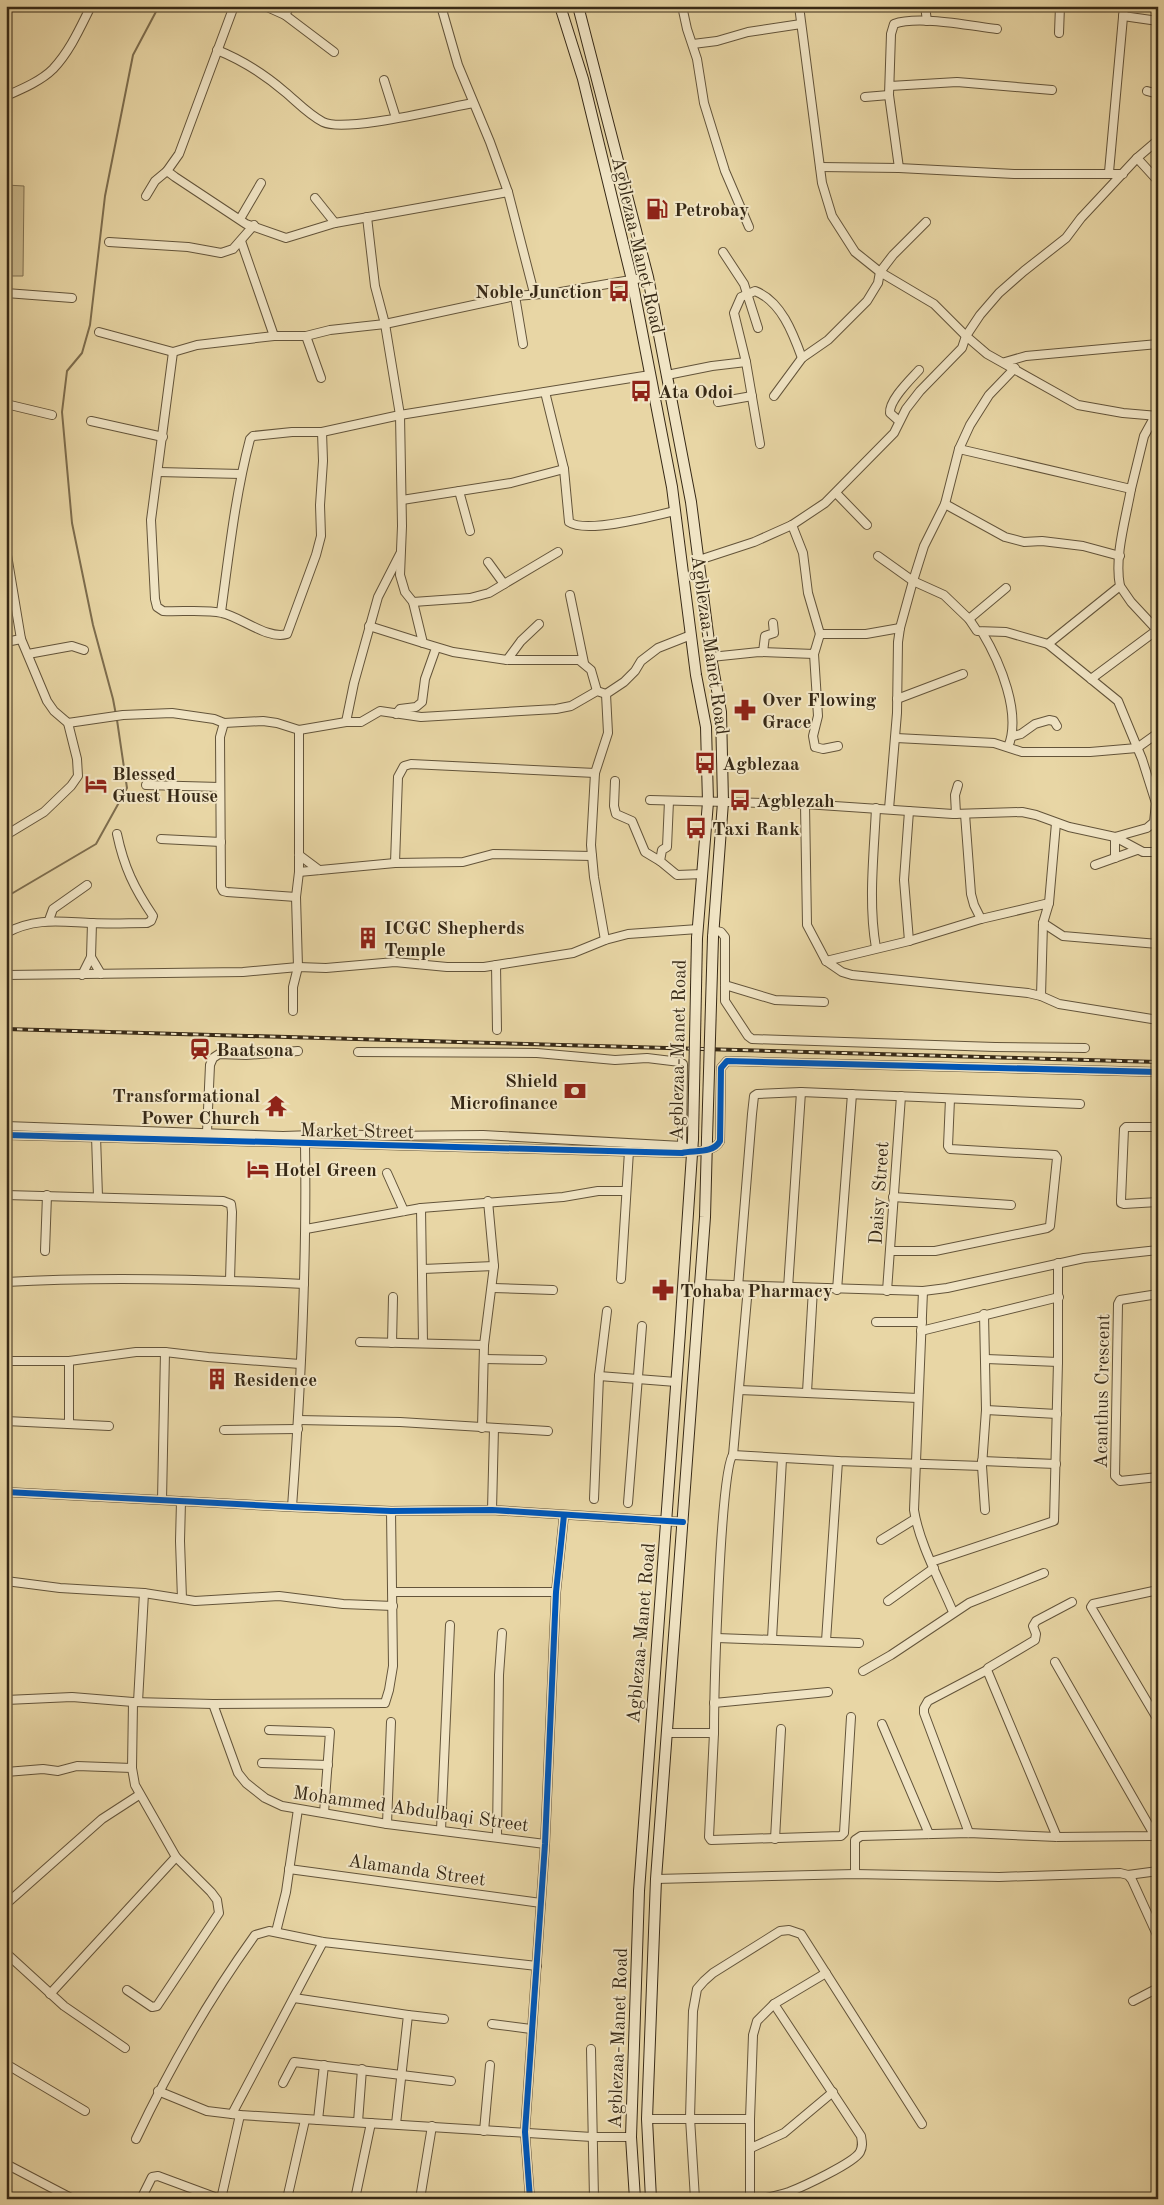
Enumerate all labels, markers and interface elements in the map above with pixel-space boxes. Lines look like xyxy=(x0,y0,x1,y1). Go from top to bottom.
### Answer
street label: Agblezaa-Manet Road xyxy=(607,155,666,336)
fuel station icon: Petrobay xyxy=(644,196,670,222)
place label: Petrobay xyxy=(674,202,749,221)
bus stop icon: Noble Junction xyxy=(606,278,632,304)
place label: Noble Junction xyxy=(475,284,602,303)
bus stop icon: Ata Odoi xyxy=(628,378,654,404)
place label: Ata Odoi xyxy=(658,384,734,403)
street label: Agblezaa-Manet Road xyxy=(687,554,731,736)
place label: Over Flowing Grace xyxy=(762,692,877,733)
pharmacy icon: Over Flowing Grace xyxy=(732,697,758,723)
bus stop icon: Agblezaa xyxy=(692,750,718,776)
place label: Agblezaa xyxy=(722,756,800,775)
place label: Blessed Guest House xyxy=(112,766,218,807)
hotel icon: Blessed Guest House xyxy=(83,771,109,797)
bus stop icon: Agblezah xyxy=(727,787,753,813)
place label: Agblezah xyxy=(756,793,835,812)
bus stop icon: Taxi Rank xyxy=(683,815,709,841)
place label: Taxi Rank xyxy=(712,821,800,840)
place label: ICGC Shepherds Temple xyxy=(384,920,524,961)
building icon: ICGC Shepherds Temple xyxy=(355,925,381,951)
street label: Agblezaa-Manet Road xyxy=(668,959,691,1141)
station icon: Baatsona xyxy=(187,1036,213,1062)
place label: Baatsona xyxy=(216,1042,294,1061)
place label: Shield Microfinance xyxy=(449,1073,558,1114)
bank icon: Shield Microfinance xyxy=(562,1078,588,1104)
place label: Transformational Power Church xyxy=(112,1088,260,1129)
temple icon: Transformational Power Church xyxy=(263,1093,289,1119)
street label: Market Street xyxy=(300,1122,414,1143)
street label: Daisy Street xyxy=(867,1141,894,1245)
hotel icon: Hotel Green xyxy=(245,1156,271,1182)
place label: Hotel Green xyxy=(274,1162,377,1181)
pharmacy icon: Tohaba Pharmacy xyxy=(650,1277,676,1303)
place label: Tohaba Pharmacy xyxy=(680,1283,833,1302)
street label: Acanthus Crescent xyxy=(1093,1314,1114,1468)
building icon: Residence xyxy=(204,1366,230,1392)
place label: Residence xyxy=(233,1372,317,1391)
street label: Agblezaa-Manet Road xyxy=(625,1542,660,1724)
street label: Mohammed Abdulbaqi Street xyxy=(291,1784,530,1836)
street label: Alamanda Street xyxy=(347,1852,487,1891)
street label: Agblezaa-Manet Road xyxy=(607,1947,632,2129)

